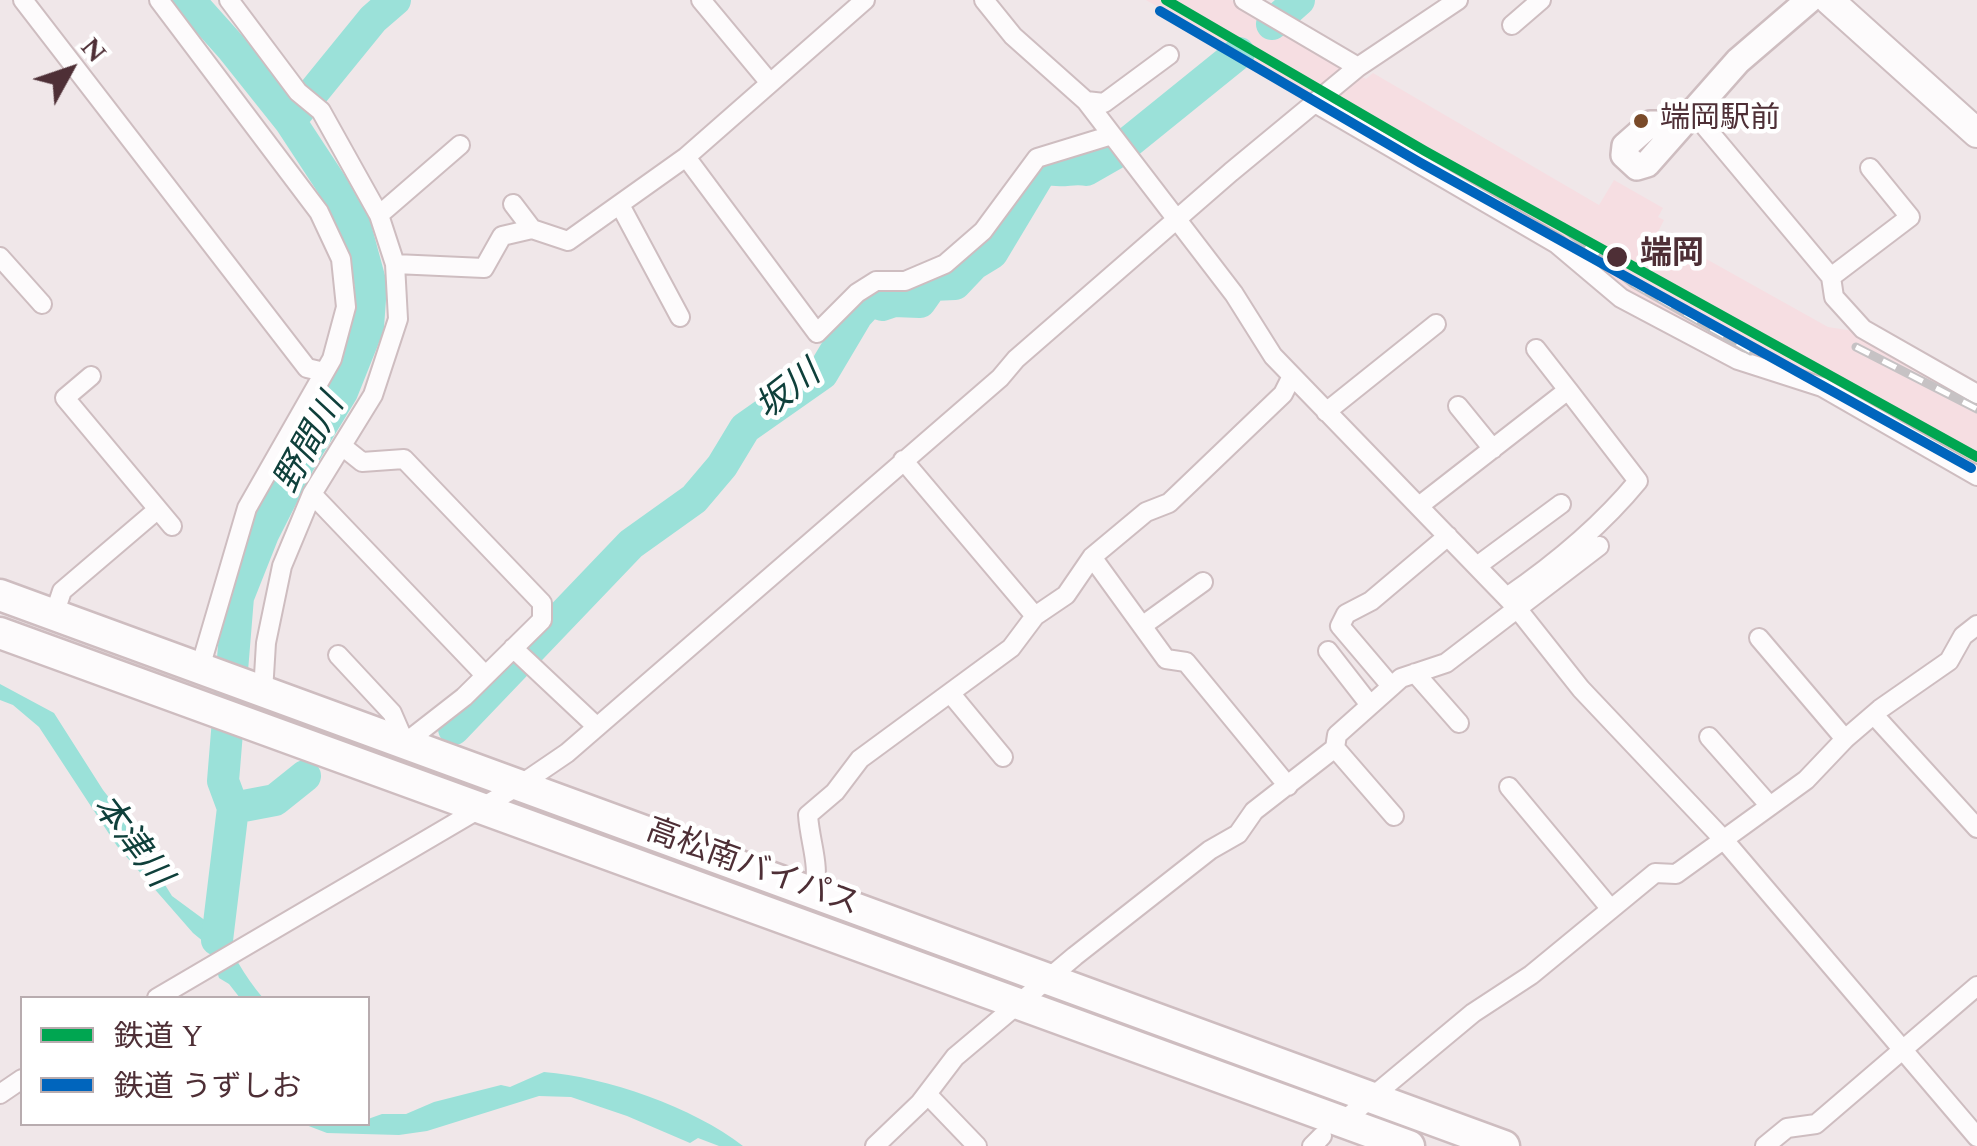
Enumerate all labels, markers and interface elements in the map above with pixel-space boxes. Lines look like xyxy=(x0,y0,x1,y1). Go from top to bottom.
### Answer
north arrow xyxy=(20,20,120,120)
text: N xyxy=(70,28,117,73)
place label: 端岡駅前 xyxy=(1660,103,1780,139)
marker: 端岡駅前 xyxy=(1631,111,1651,131)
place label: 端岡 xyxy=(1640,238,1704,276)
marker: 端岡 xyxy=(1604,244,1630,270)
water label: 坂川 xyxy=(749,355,831,431)
water label: 野間川 xyxy=(268,389,356,501)
water label: 本津川 xyxy=(81,788,177,898)
street label: 高松南バイパス xyxy=(640,814,864,926)
legend xyxy=(20,996,370,1126)
text: 鉄道 Y xyxy=(114,1014,203,1060)
text: 鉄道 うずしお xyxy=(114,1064,302,1110)

